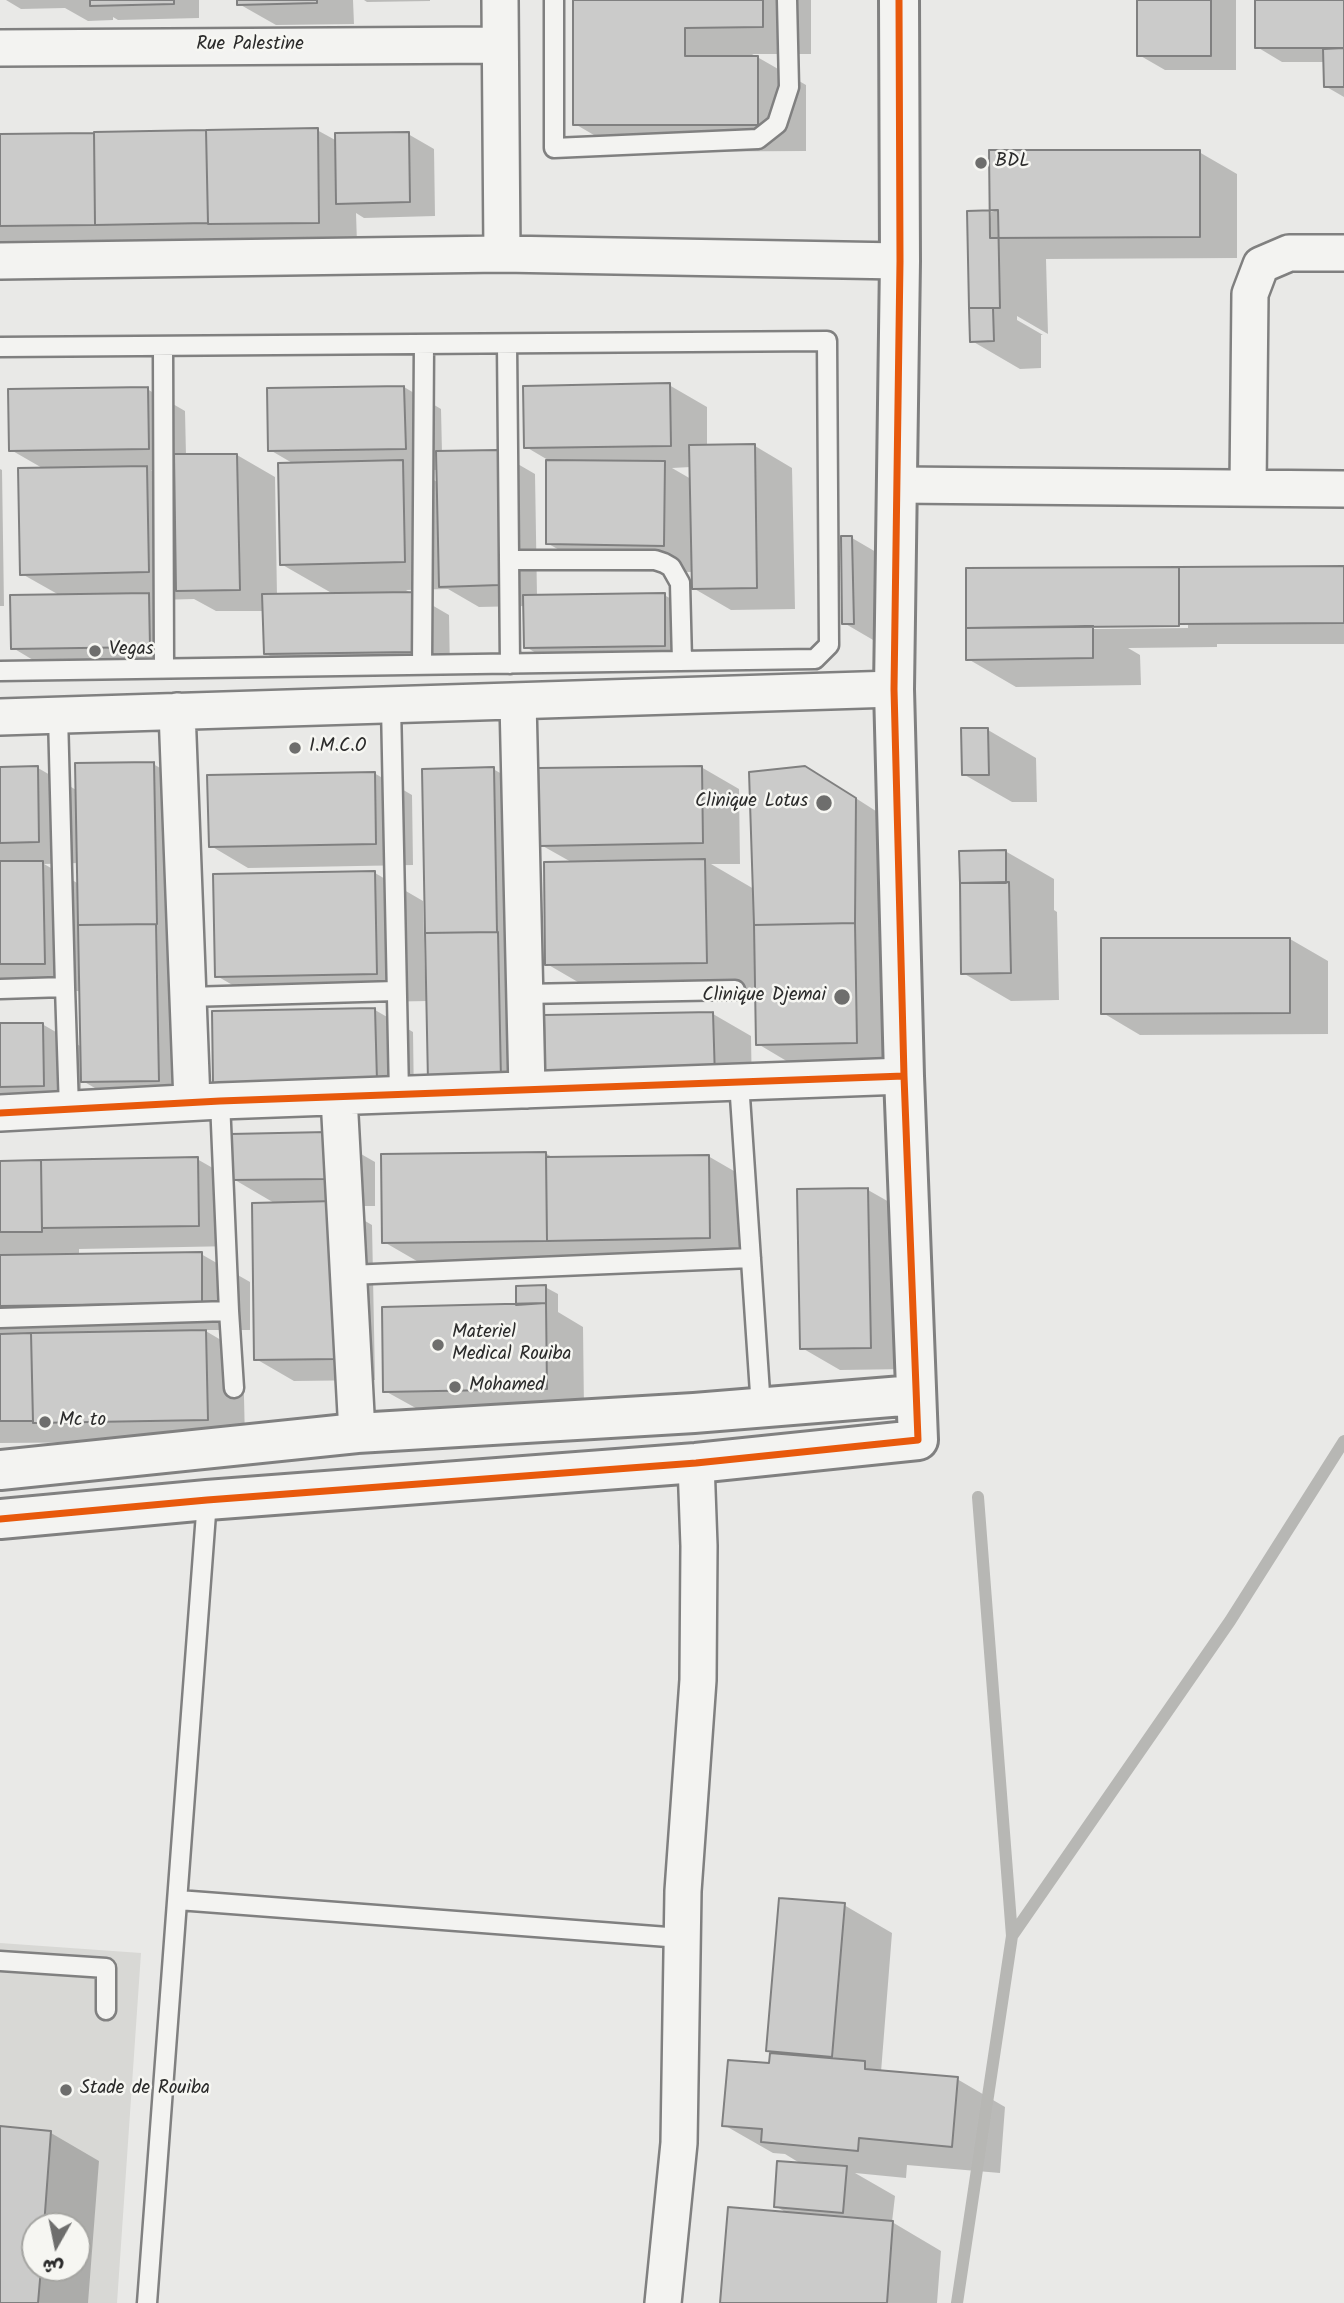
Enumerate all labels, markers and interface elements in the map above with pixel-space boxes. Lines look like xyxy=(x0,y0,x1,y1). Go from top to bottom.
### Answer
street label: Rue Palestine xyxy=(196,35,304,57)
place label: BDL xyxy=(995,152,1030,174)
marker: BDL xyxy=(973,155,989,171)
place label: Vegas xyxy=(109,640,154,662)
marker: Vegas xyxy=(87,643,103,659)
place label: I.M.C.O xyxy=(309,737,366,759)
marker: I.M.C.O xyxy=(287,740,303,756)
place label: Clinique Lotus xyxy=(695,792,808,814)
marker: Clinique Lotus xyxy=(814,793,834,813)
place label: Clinique Djemai xyxy=(702,986,826,1008)
marker: Clinique Djemai xyxy=(832,987,852,1007)
place label: Materiel Medical Rouiba xyxy=(452,1323,571,1367)
marker: Materiel Medical Rouiba xyxy=(430,1337,446,1353)
place label: Mohamed xyxy=(469,1376,545,1398)
marker: Mohamed xyxy=(447,1379,463,1395)
place label: Mc to xyxy=(59,1411,106,1433)
marker: Mc to xyxy=(37,1414,53,1430)
place label: Stade de Rouiba xyxy=(80,2079,210,2101)
marker: Stade de Rouiba xyxy=(58,2082,74,2098)
north arrow xyxy=(21,2212,91,2282)
text: ش xyxy=(40,2249,66,2282)

